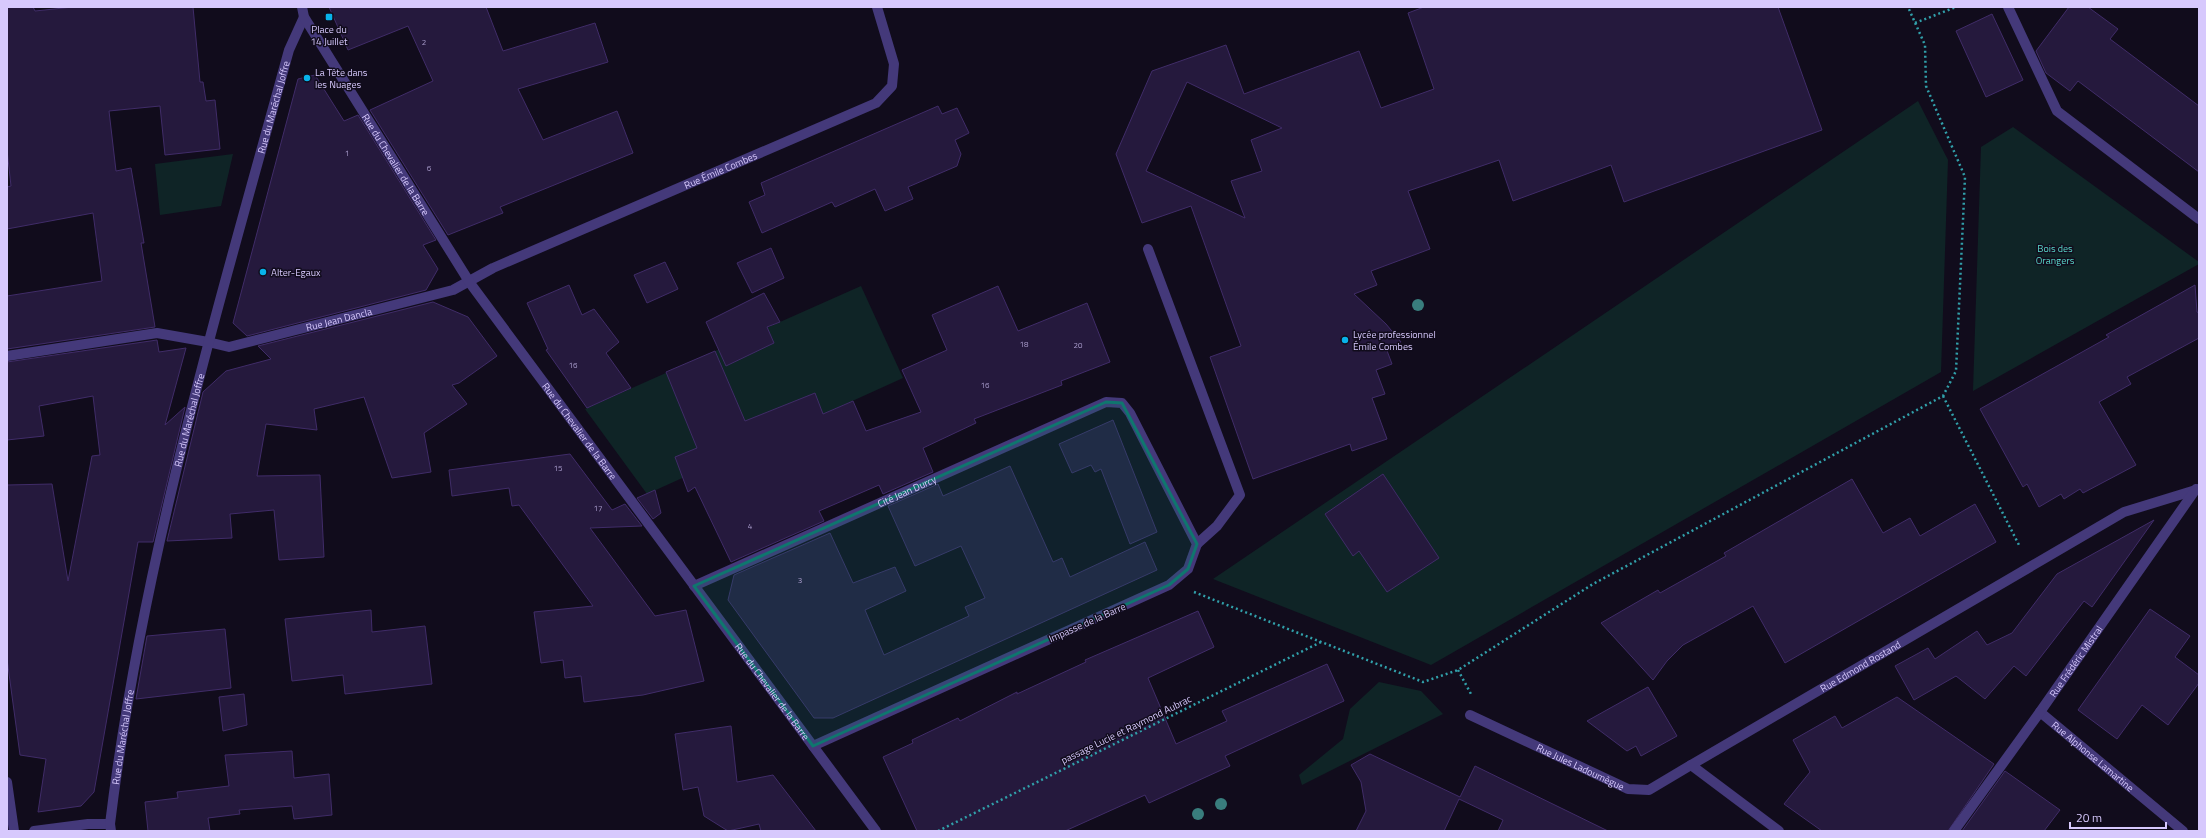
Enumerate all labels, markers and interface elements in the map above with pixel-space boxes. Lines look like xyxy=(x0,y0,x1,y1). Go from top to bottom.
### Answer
marker: Place du 14 Juillet xyxy=(324,12,334,22)
place label: Place du 14 Juillet xyxy=(311,22,348,49)
house number: 2 xyxy=(422,36,426,48)
street label: Rue du Maréchal Joffre xyxy=(254,59,294,155)
place label: La Tête dans les Nuages xyxy=(315,65,368,92)
marker: La Tête dans les Nuages xyxy=(302,73,312,83)
street label: Rue du Chevalier de la Barre xyxy=(358,111,433,219)
house number: 1 xyxy=(345,147,349,159)
street label: Rue Émile Combes xyxy=(682,148,760,193)
house number: 6 xyxy=(427,162,432,174)
park label: Bois des Orangers xyxy=(2036,241,2075,268)
place label: Alter-Egaux xyxy=(271,265,321,280)
marker: Alter-Egaux xyxy=(258,267,268,277)
street label: Rue Jean Dancla xyxy=(304,304,374,335)
place label: Lycée professionnel Émile Combes xyxy=(1353,327,1436,354)
marker: Lycée professionnel Émile Combes xyxy=(1340,335,1350,345)
house number: 18 xyxy=(1020,338,1029,350)
house number: 20 xyxy=(1074,339,1083,351)
house number: 16 xyxy=(569,359,578,371)
street label: Rue du Maréchal Joffre xyxy=(170,372,208,468)
house number: 16 xyxy=(981,379,990,391)
street label: Rue du Chevalier de la Barre xyxy=(538,380,620,483)
house number: 15 xyxy=(554,462,563,474)
street label: Cité Jean Durcy xyxy=(875,472,939,511)
house number: 17 xyxy=(594,502,602,514)
house number: 4 xyxy=(748,520,753,532)
house number: 3 xyxy=(798,574,802,586)
street label: Impasse de la Barre xyxy=(1046,599,1128,646)
street label: Rue Frédéric Mistral xyxy=(2046,622,2106,700)
street label: Rue Edmond Rostand xyxy=(1817,637,1904,696)
street label: Rue du Chevalier de la Barre xyxy=(731,640,813,743)
street label: Rue du Maréchal Joffre xyxy=(108,688,138,785)
street label: passage Lucie et Raymond Aubrac xyxy=(1058,691,1194,768)
street label: Rue Alphonse Lamartine xyxy=(2048,718,2137,795)
street label: Rue Jules Ladoumègue xyxy=(1534,740,1627,794)
scale bar xyxy=(2070,804,2166,830)
text: 20 m xyxy=(2076,808,2102,827)

